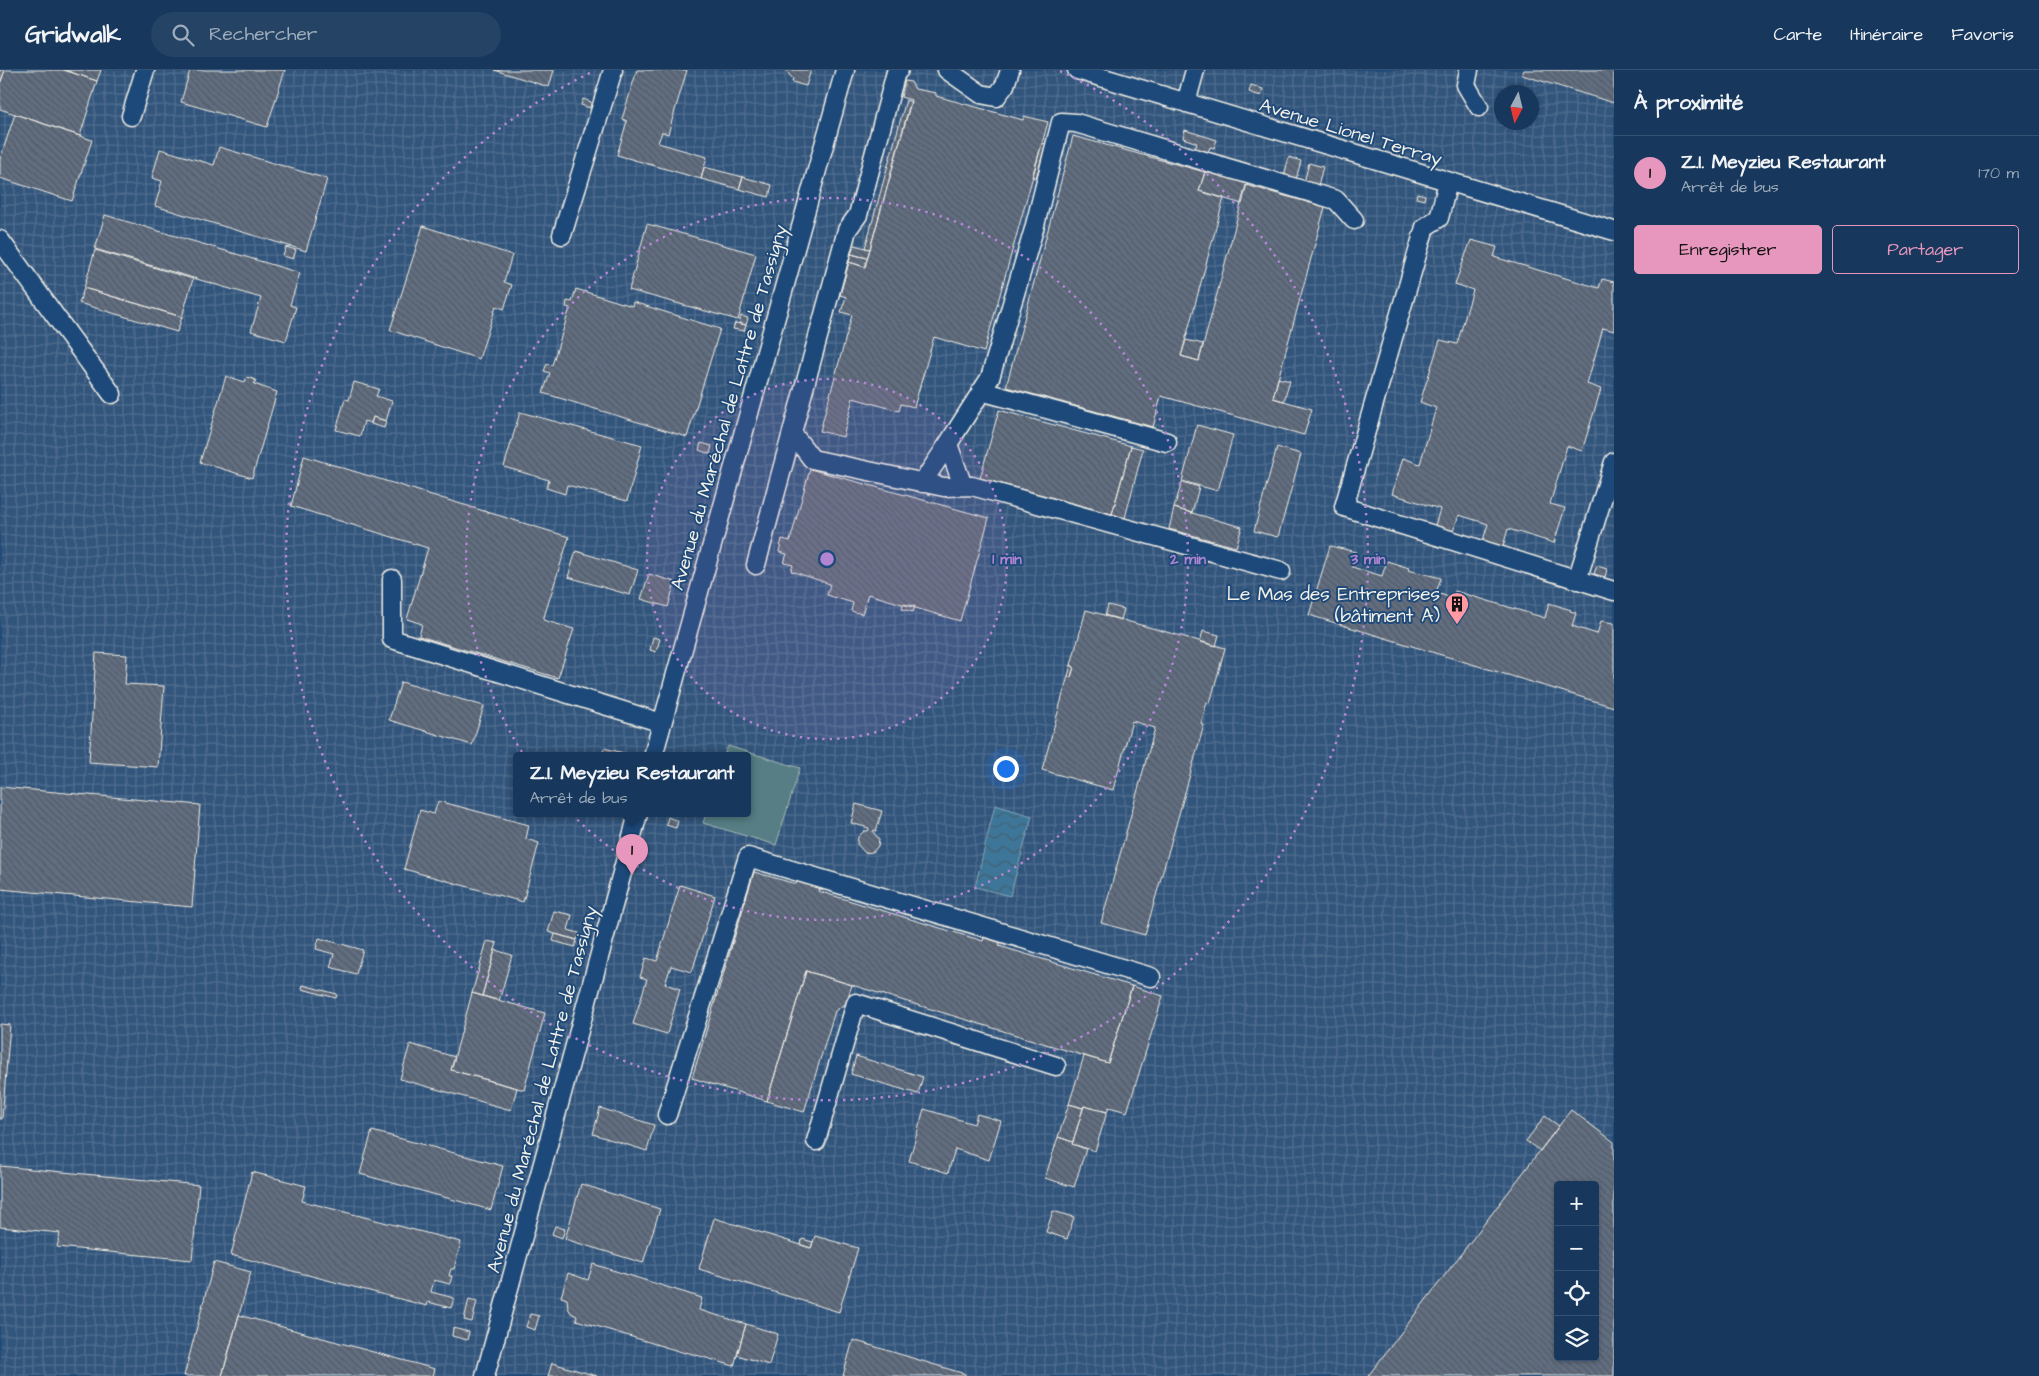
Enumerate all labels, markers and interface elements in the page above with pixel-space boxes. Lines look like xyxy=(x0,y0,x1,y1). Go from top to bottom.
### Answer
search box xyxy=(151,12,501,57)
text: Gridwalk xyxy=(25,18,121,52)
icon: search xyxy=(169,21,197,49)
text: Rechercher xyxy=(209,21,317,48)
text: Carte xyxy=(1773,22,1822,47)
text: Itinéraire xyxy=(1850,22,1923,47)
text: Favoris xyxy=(1951,22,2014,47)
north arrow xyxy=(1494,85,1539,130)
text: À proximité xyxy=(1634,88,1743,117)
street label: Avenue Lionel Terray xyxy=(1256,92,1446,174)
text: Z.I. Meyzieu Restaurant xyxy=(1681,149,1886,176)
text: 1 xyxy=(1649,162,1651,184)
text: 170 m xyxy=(1978,162,2019,184)
text: Arrêt de bus xyxy=(1681,176,1779,198)
street label: Avenue du Maréchal de Lattre de Tassigny xyxy=(664,221,796,594)
button: Enregistrer xyxy=(1634,225,1822,274)
button: Partager xyxy=(1832,225,2019,274)
text: 1 min xyxy=(992,549,1022,570)
text: 2 min xyxy=(1169,549,1207,570)
text: 3 min xyxy=(1349,549,1386,570)
centre of rings xyxy=(818,550,836,568)
place label: Le Mas des Entreprises (bâtiment A) xyxy=(1227,581,1440,630)
building icon: Le Mas des Entreprises (bâtiment A) xyxy=(1444,591,1470,625)
popup xyxy=(513,752,751,817)
your location xyxy=(993,756,1019,782)
text: Z.I. Meyzieu Restaurant xyxy=(530,760,734,787)
text: Arrêt de bus xyxy=(530,787,628,809)
pin: 1 xyxy=(616,834,648,875)
street label: Avenue du Maréchal de Lattre de Tassigny xyxy=(480,902,606,1276)
map controls xyxy=(1554,1181,1599,1361)
button: + xyxy=(1554,1181,1599,1226)
button: − xyxy=(1554,1226,1599,1271)
button: locate xyxy=(1554,1271,1599,1316)
button: layers xyxy=(1554,1316,1599,1361)

